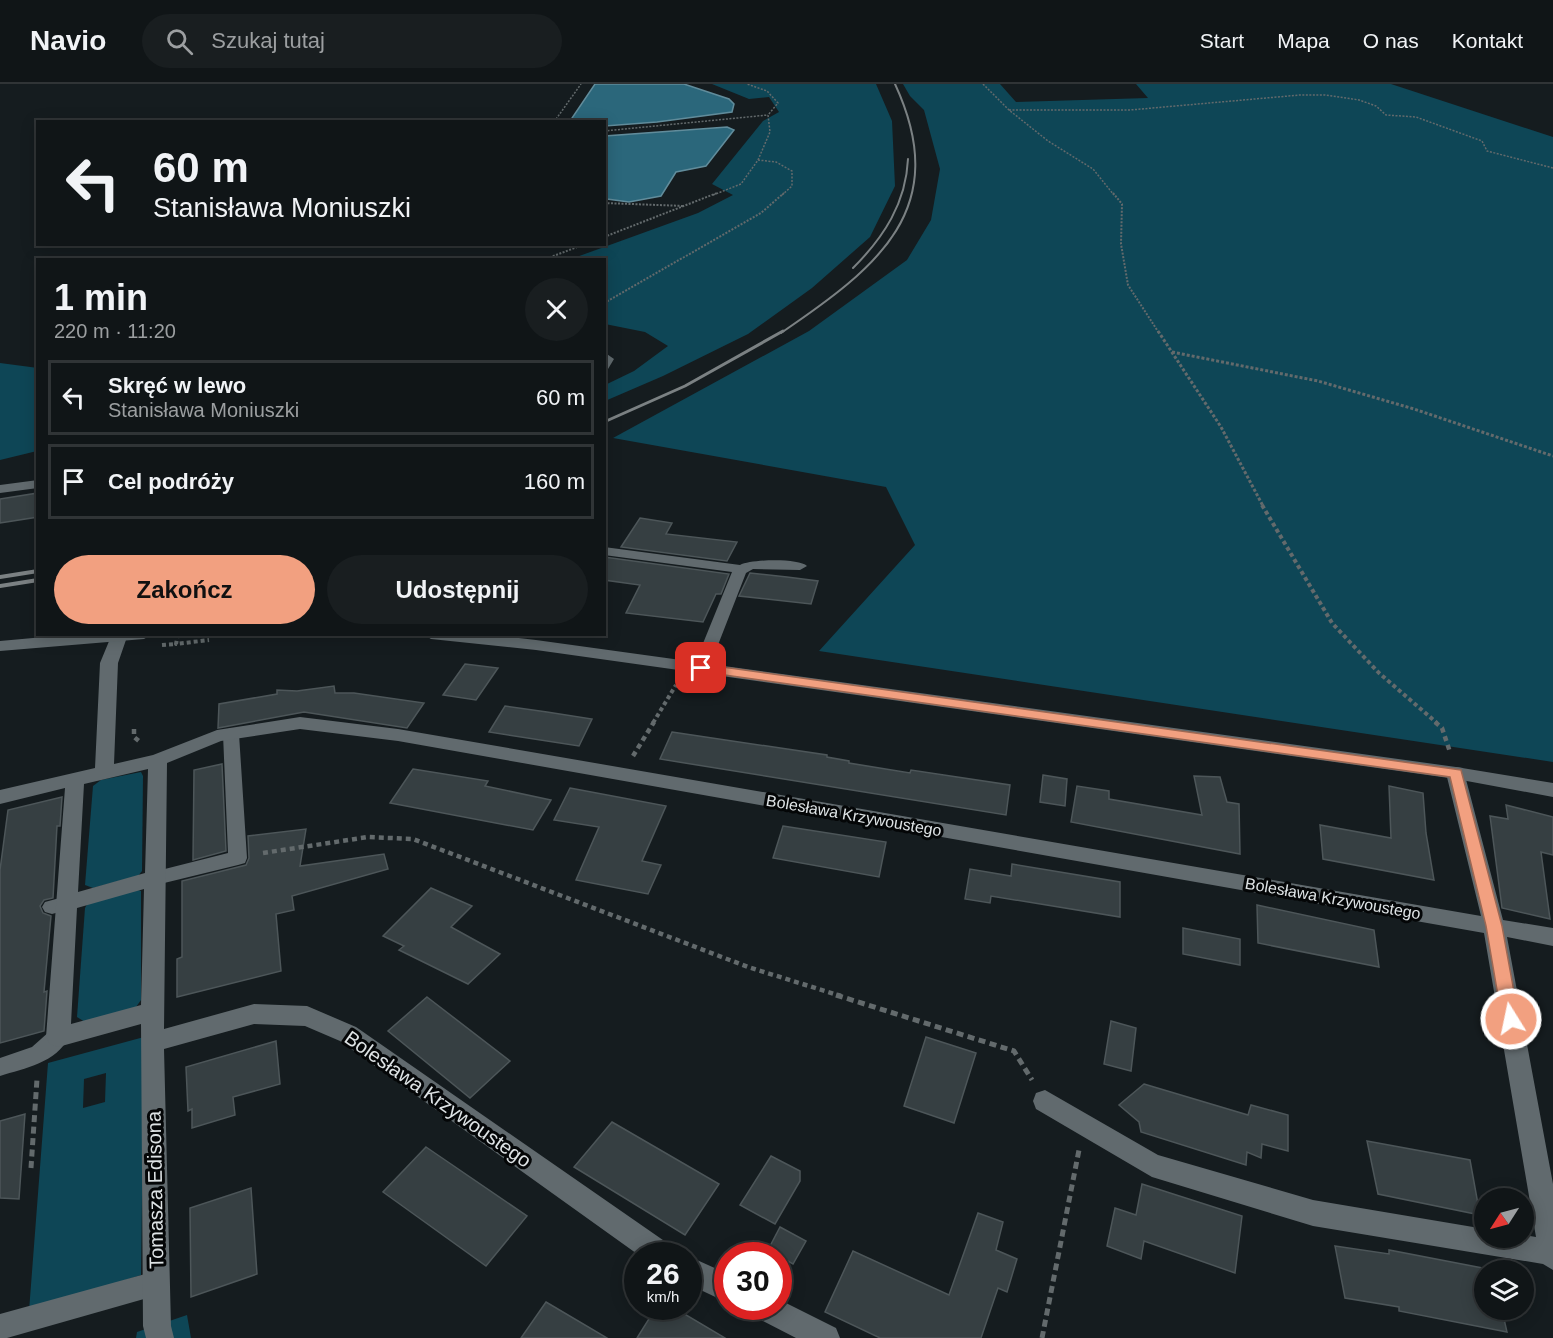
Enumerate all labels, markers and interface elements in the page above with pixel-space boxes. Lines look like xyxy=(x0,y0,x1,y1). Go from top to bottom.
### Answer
search box xyxy=(142,14,562,68)
text: Navio xyxy=(30,25,106,56)
icon: search xyxy=(163,25,196,58)
text: Szukaj tutaj xyxy=(211,28,325,53)
text: Start xyxy=(1200,29,1244,52)
text: Mapa xyxy=(1277,29,1330,52)
text: O nas xyxy=(1363,29,1419,52)
text: Kontakt xyxy=(1452,29,1523,52)
icon: left xyxy=(54,144,132,222)
text: 60 m xyxy=(153,144,249,191)
text: Stanisława Moniuszki xyxy=(153,193,411,223)
text: 1 min xyxy=(54,277,148,318)
button: close xyxy=(525,278,588,341)
text: 220 m · 11:20 xyxy=(54,320,176,342)
text: Skręć w lewo xyxy=(108,373,246,398)
icon: left xyxy=(57,381,90,414)
text: 60 m xyxy=(536,385,585,410)
text: Stanisława Moniuszki xyxy=(108,399,299,421)
icon: arrive xyxy=(57,465,90,498)
text: Cel podróży xyxy=(108,469,234,494)
text: 160 m xyxy=(524,469,585,494)
button: Zakończ xyxy=(54,555,315,624)
button: Udostępnij xyxy=(327,555,588,624)
pin xyxy=(675,642,726,693)
icon: arrive xyxy=(684,651,717,684)
street label: Bolesława Krzywoustego xyxy=(765,792,943,839)
street label: Bolesława Krzywoustego xyxy=(1244,875,1422,922)
position arrow xyxy=(1479,987,1543,1051)
street label: Bolesława Krzywoustego xyxy=(341,1026,535,1172)
street label: Tomasza Edisona xyxy=(143,1110,167,1269)
north arrow xyxy=(1474,1188,1534,1248)
map controls xyxy=(1474,1188,1534,1320)
speed limit sign: 30 xyxy=(714,1242,792,1320)
text: 26 xyxy=(646,1257,680,1290)
button: layers xyxy=(1474,1260,1534,1320)
text: km/h xyxy=(647,1288,679,1305)

